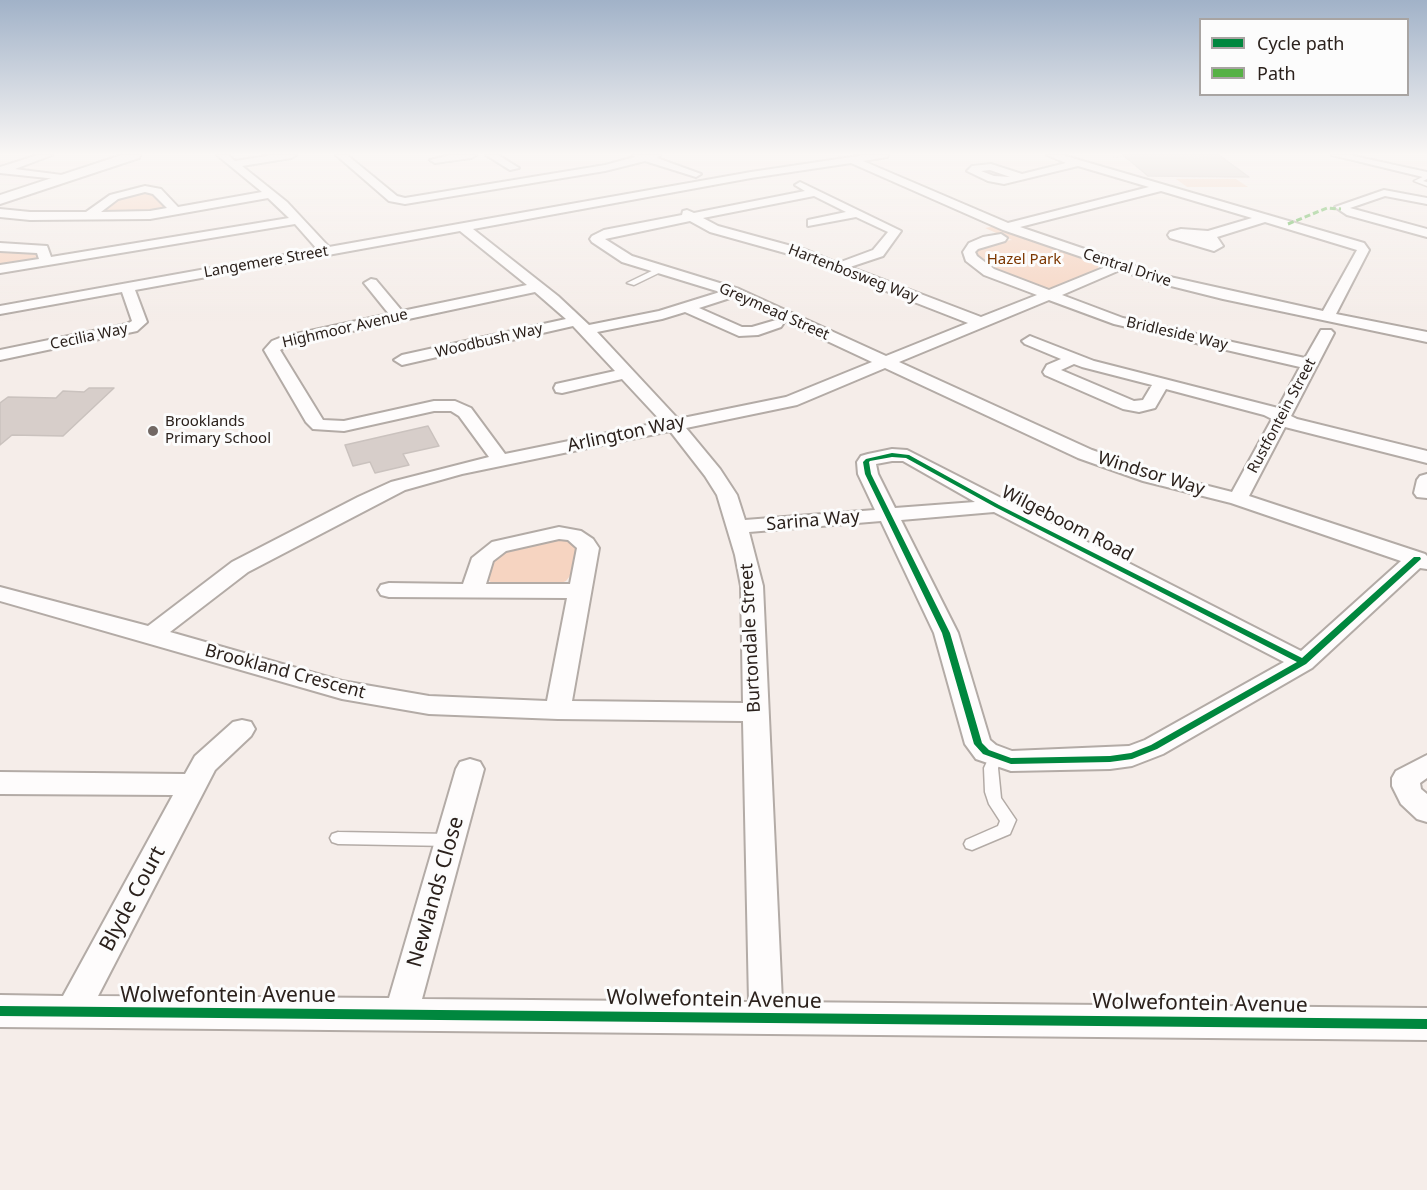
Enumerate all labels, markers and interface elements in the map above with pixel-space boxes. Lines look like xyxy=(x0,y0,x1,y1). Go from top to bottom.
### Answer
legend xyxy=(1199,18,1409,96)
text: Cycle path xyxy=(1257,31,1344,55)
text: Path xyxy=(1257,61,1296,85)
street label: Hartenbosweg Way xyxy=(786,241,920,307)
street label: Langemere Street xyxy=(202,242,330,282)
street label: Central Drive xyxy=(1081,245,1173,291)
park label: Hazel Park xyxy=(987,251,1061,269)
street label: Greymead Street xyxy=(716,280,832,344)
street label: Highmoor Avenue xyxy=(280,306,410,352)
street label: Bridleside Way xyxy=(1124,314,1230,354)
street label: Cecilia Way xyxy=(49,320,129,354)
street label: Woodbush Way xyxy=(434,320,544,362)
street label: Rustfontein Street xyxy=(1244,355,1320,477)
street label: Arlington Way xyxy=(565,411,687,457)
place label: Brooklands Primary School xyxy=(165,413,271,448)
marker: Brooklands Primary School xyxy=(146,424,160,438)
street label: Windsor Way xyxy=(1095,447,1207,501)
street label: Wilgeboom Road xyxy=(998,481,1136,567)
street label: Sarina Way xyxy=(765,506,861,536)
street label: Burtondale Street xyxy=(736,563,766,713)
street label: Brookland Crescent xyxy=(202,640,368,704)
street label: Newlands Close xyxy=(402,814,470,970)
street label: Blyde Court xyxy=(95,842,171,956)
street label: Wolwefontein Avenue xyxy=(120,983,336,1009)
street label: Wolwefontein Avenue xyxy=(606,986,822,1014)
street label: Wolwefontein Avenue xyxy=(1092,990,1308,1018)

